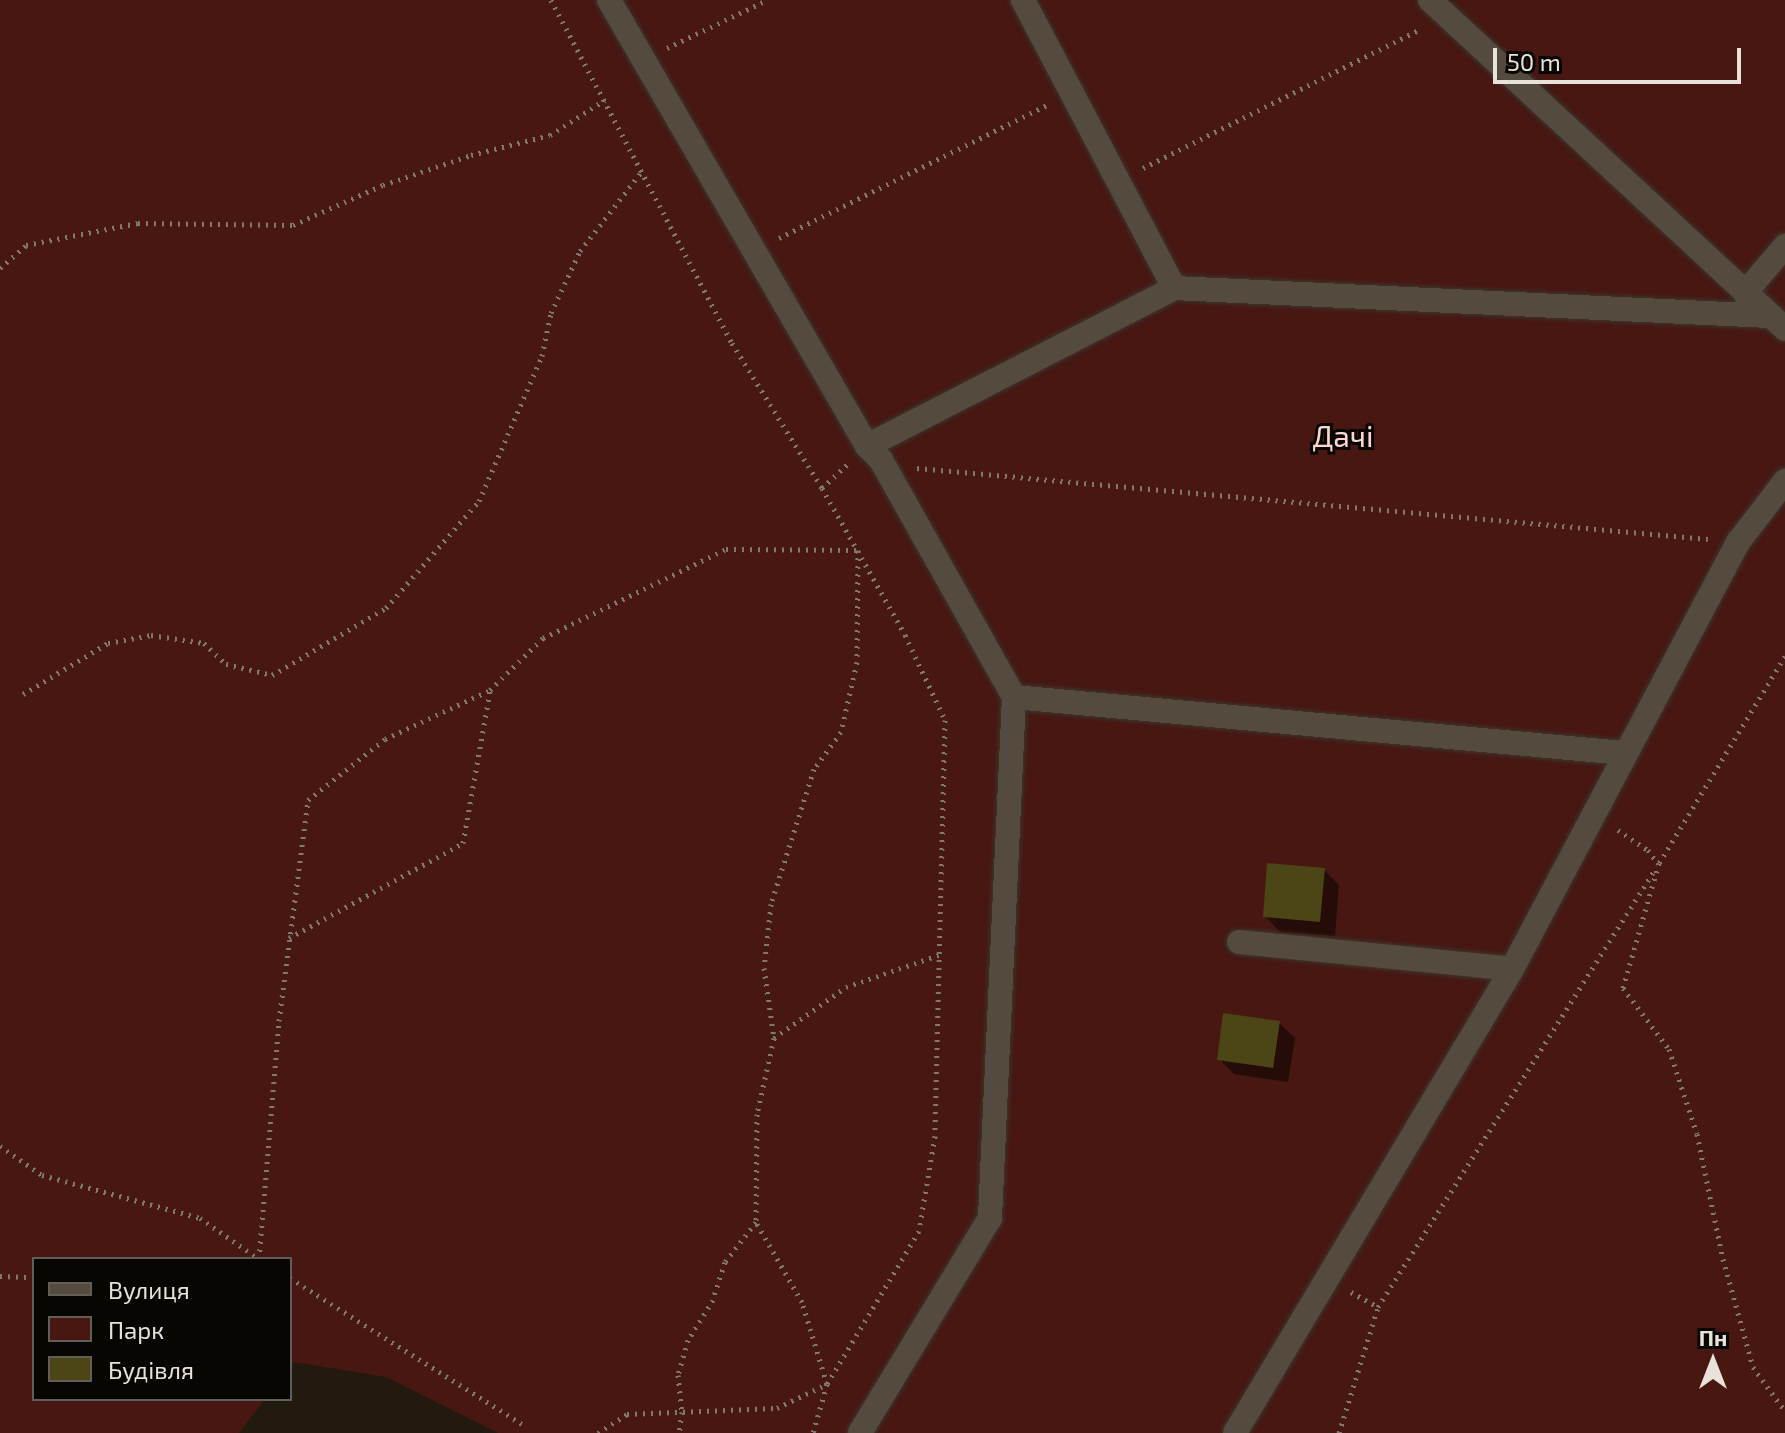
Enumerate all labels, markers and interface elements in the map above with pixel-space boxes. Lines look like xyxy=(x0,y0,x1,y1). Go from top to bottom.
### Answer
scale bar xyxy=(1497,32,1745,82)
text: 50 m xyxy=(1507,47,1561,76)
park label: Дачі xyxy=(1313,417,1373,453)
legend xyxy=(32,1257,292,1401)
text: Вулиця xyxy=(108,1275,190,1304)
text: Парк xyxy=(108,1315,164,1344)
north arrow xyxy=(1673,1321,1753,1401)
text: Пн xyxy=(1699,1324,1727,1350)
text: Будівля xyxy=(108,1355,194,1384)

